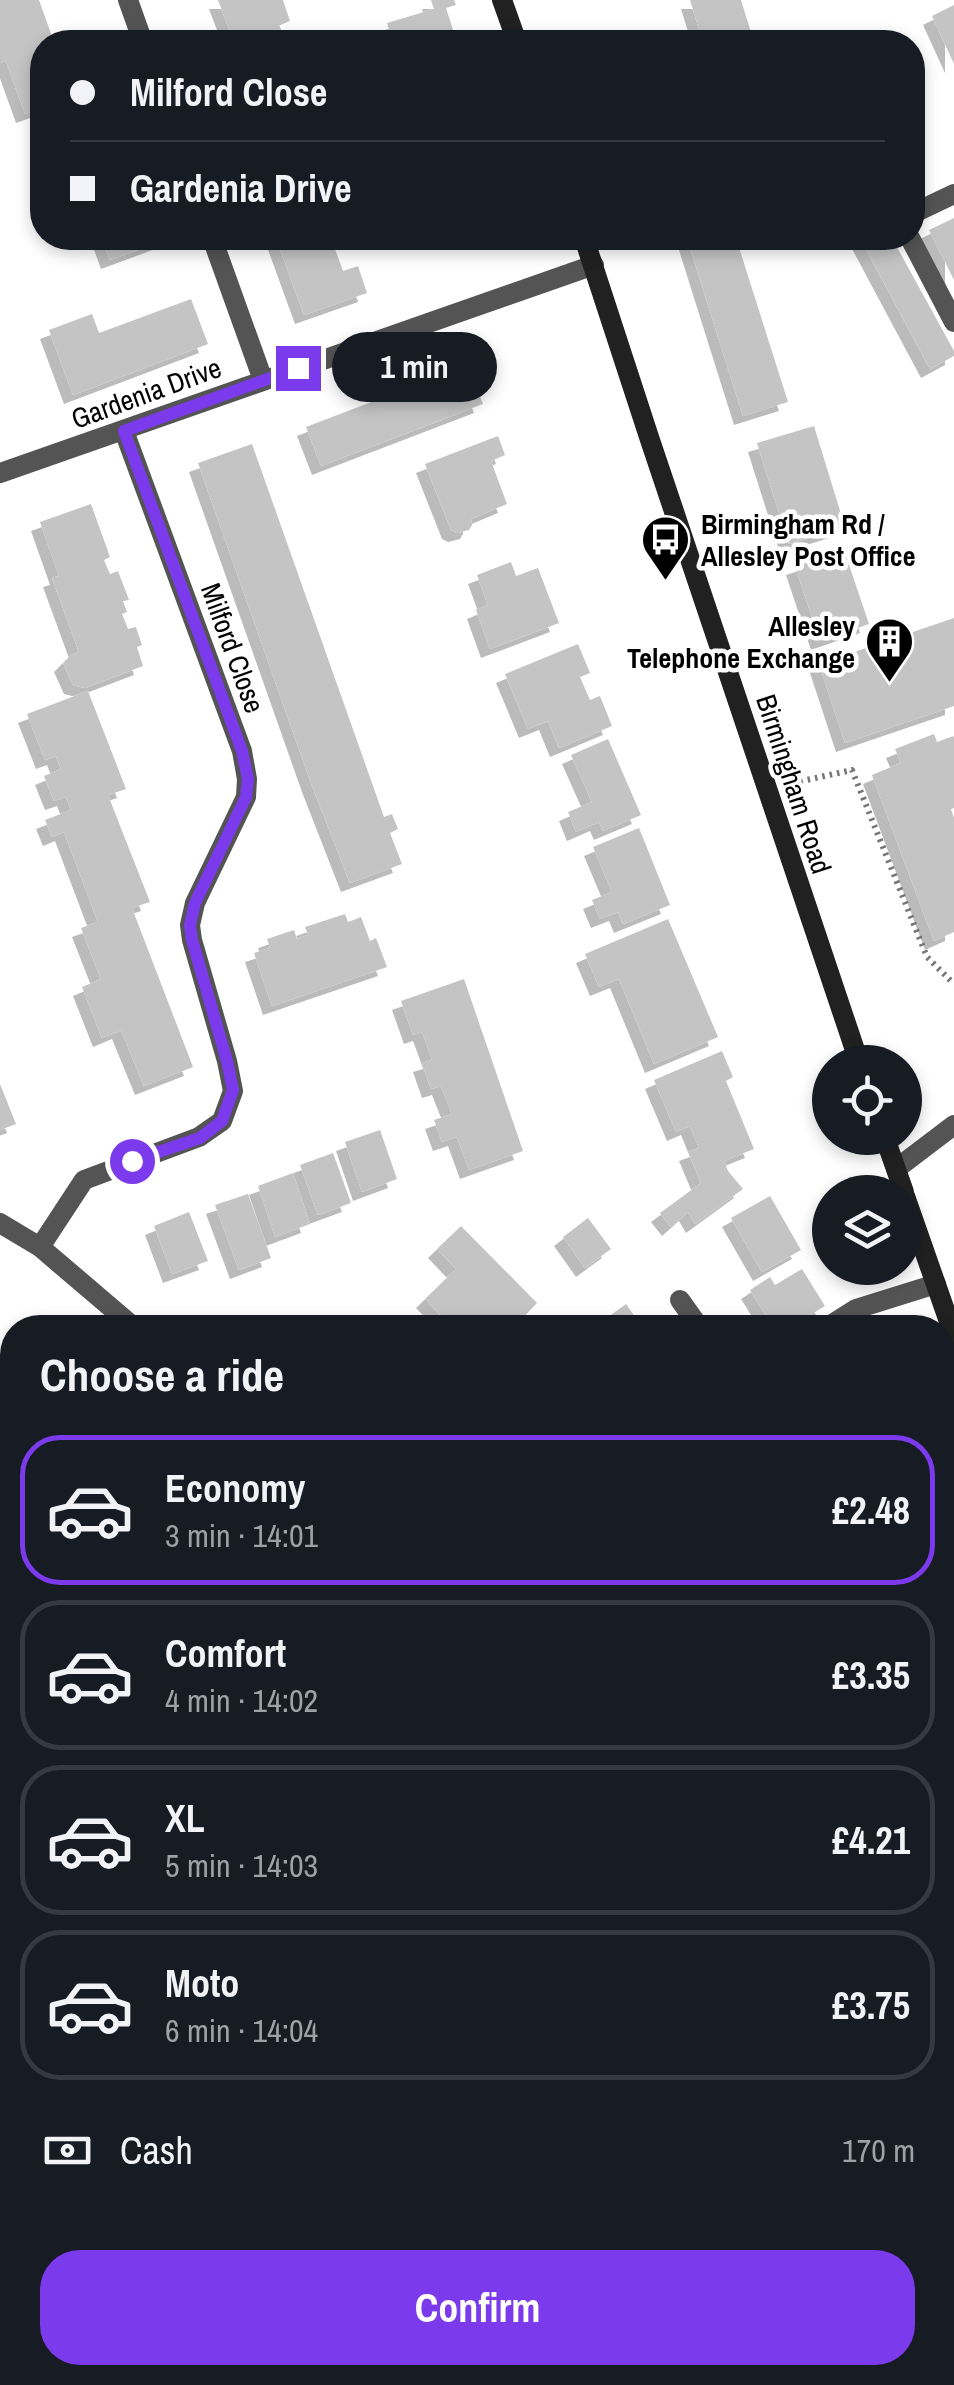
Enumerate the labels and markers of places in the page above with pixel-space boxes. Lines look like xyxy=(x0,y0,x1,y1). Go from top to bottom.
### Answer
place label: Birmingham Rd / Allesley Post Office xyxy=(701,505,915,575)
bus stop icon: Birmingham Rd / Allesley Post Office xyxy=(640,514,692,582)
place label: Allesley Telephone Exchange xyxy=(627,607,855,677)
building icon: Allesley Telephone Exchange xyxy=(864,616,916,684)

